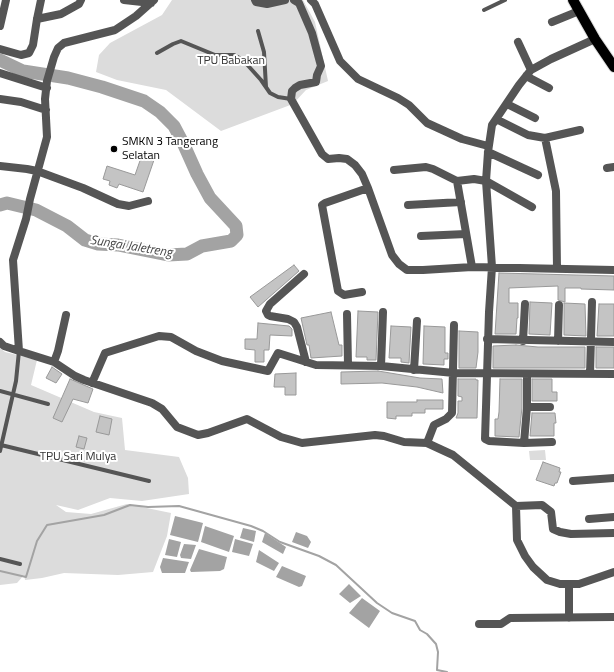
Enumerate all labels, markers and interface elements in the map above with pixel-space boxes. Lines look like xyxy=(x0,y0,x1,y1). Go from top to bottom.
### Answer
park label: TPU Babakan xyxy=(197,54,265,68)
place label: SMKN 3 Tangerang Selatan xyxy=(122,135,218,163)
marker: SMKN 3 Tangerang Selatan xyxy=(109,144,119,154)
water label: Sungai Jaletreng xyxy=(89,233,173,261)
park label: TPU Sari Mulya xyxy=(40,450,116,464)

